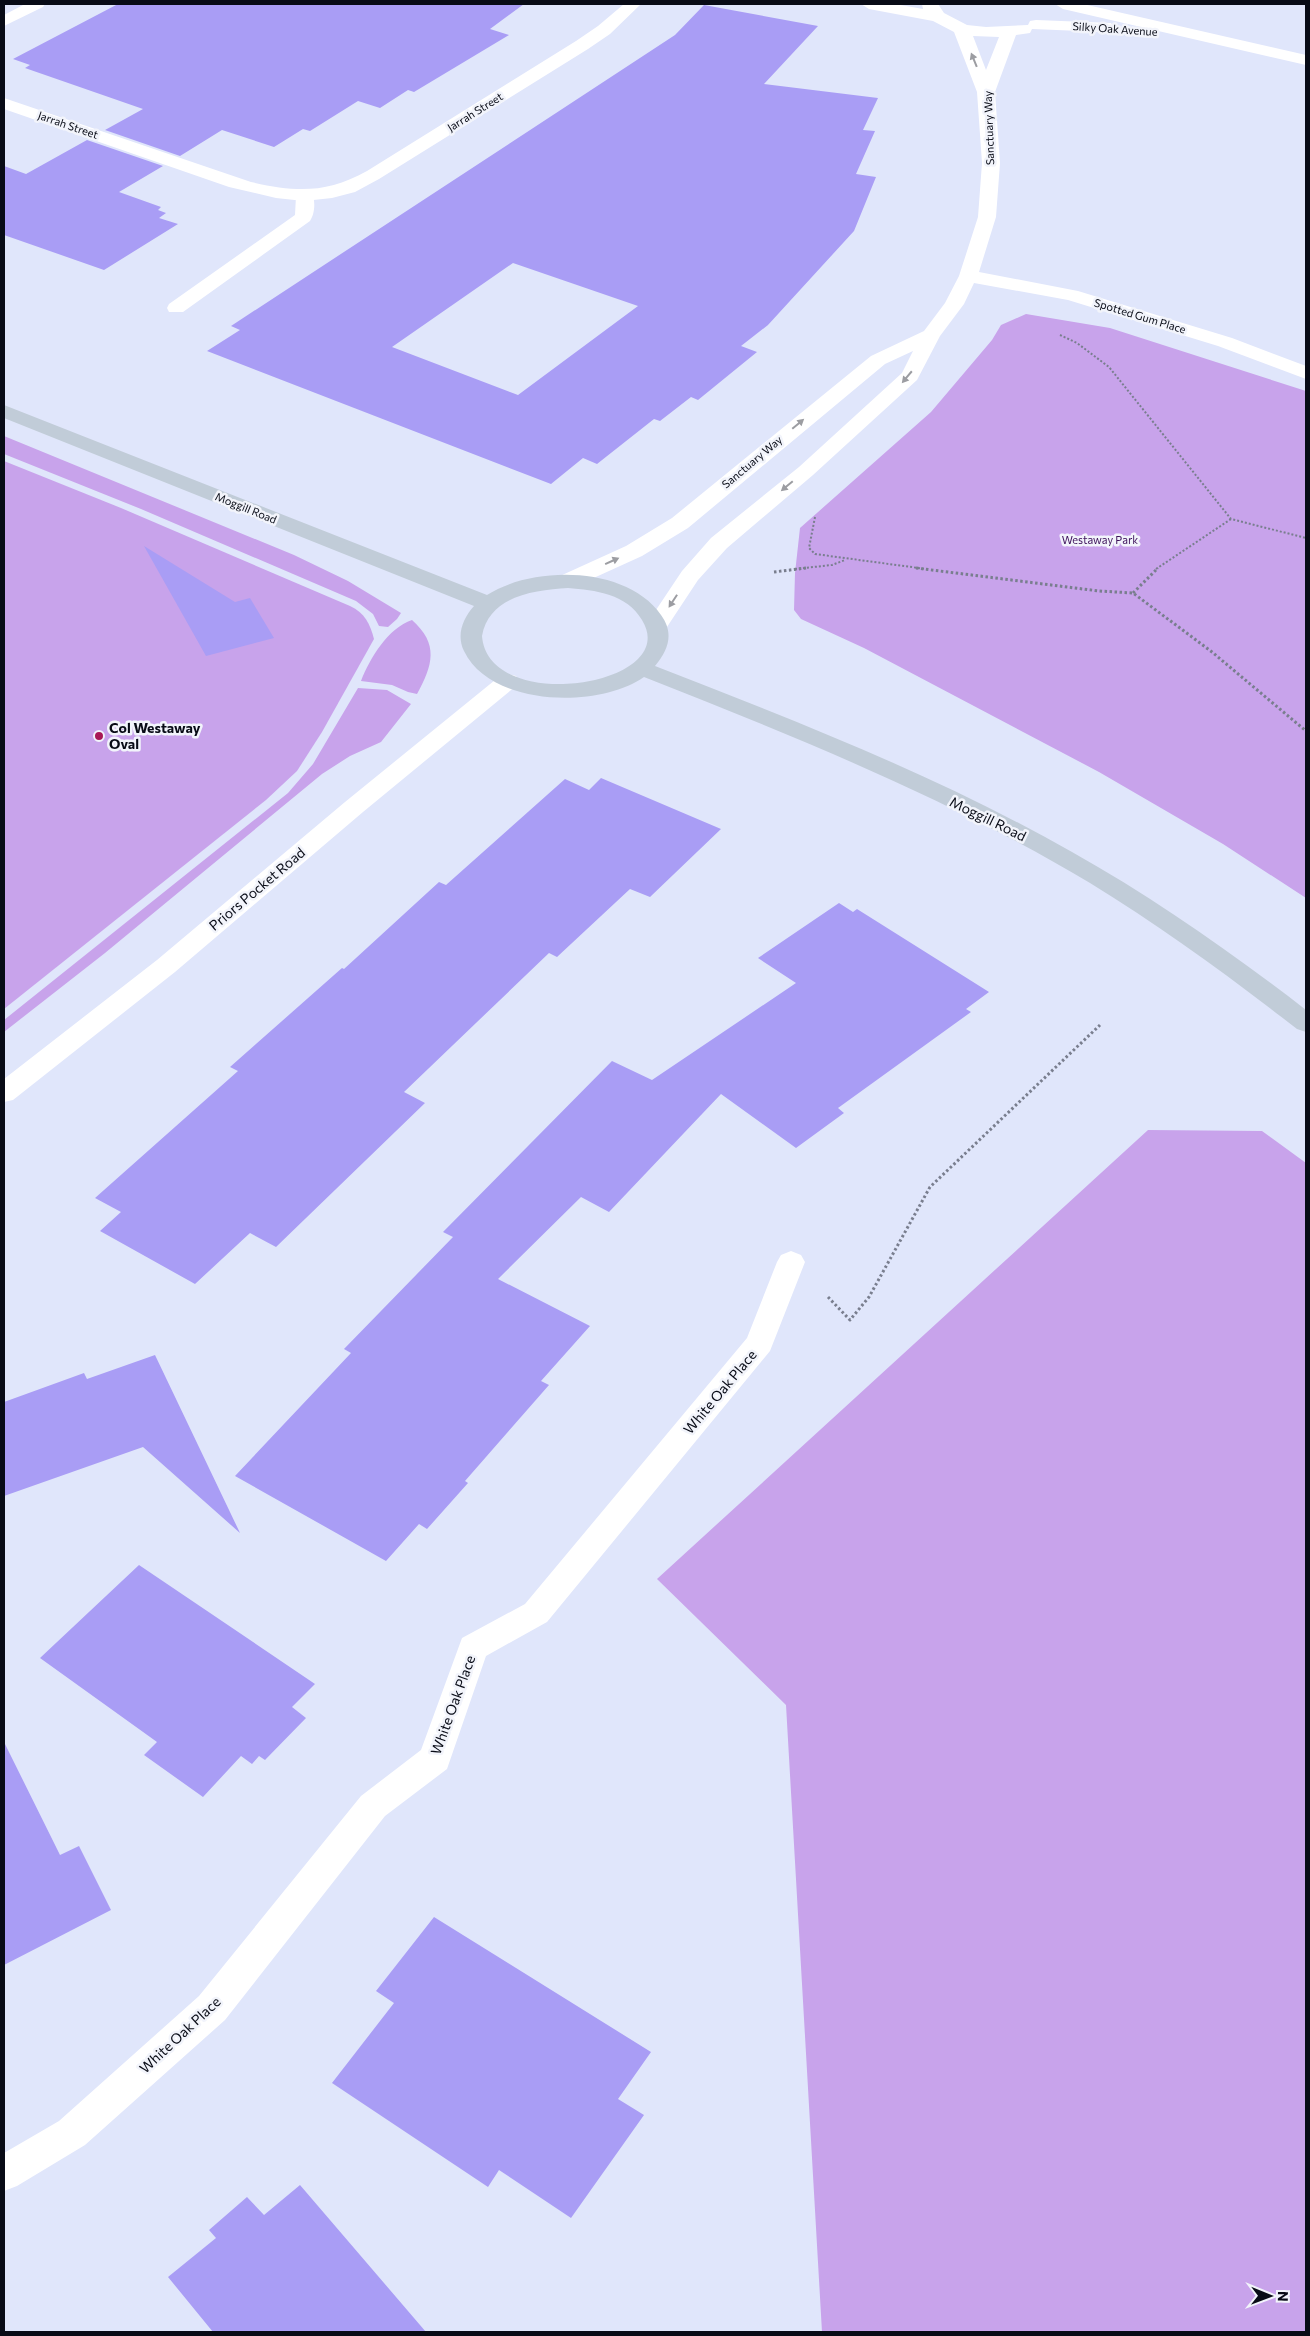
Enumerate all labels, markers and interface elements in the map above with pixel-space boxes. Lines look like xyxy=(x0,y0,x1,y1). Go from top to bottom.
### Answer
street label: Silky Oak Avenue xyxy=(1072,19,1158,38)
one-way arrow xyxy=(969,53,977,67)
street label: Jarrah Street xyxy=(445,89,506,135)
street label: Sanctuary Way xyxy=(981,90,996,165)
street label: Jarrah Street xyxy=(36,108,100,142)
street label: Spotted Gum Place xyxy=(1093,295,1188,336)
one-way arrow xyxy=(902,371,913,384)
one-way arrow xyxy=(791,419,804,430)
street label: Sanctuary Way xyxy=(719,432,785,491)
one-way arrow xyxy=(781,481,794,492)
street label: Moggill Road xyxy=(214,489,279,526)
park label: Westaway Park xyxy=(1062,533,1138,546)
one-way arrow xyxy=(605,556,619,564)
one-way arrow xyxy=(668,594,678,607)
place label: Col Westaway Oval xyxy=(109,719,201,752)
marker: Col Westaway Oval xyxy=(93,730,105,742)
street label: Moggill Road xyxy=(947,793,1029,844)
street label: Priors Pocket Road xyxy=(205,843,308,934)
street label: White Oak Place xyxy=(679,1346,760,1437)
street label: White Oak Place xyxy=(427,1653,478,1757)
street label: White Oak Place xyxy=(136,1993,224,2077)
north arrow xyxy=(1245,2271,1295,2321)
text: N xyxy=(1275,2291,1292,2302)

